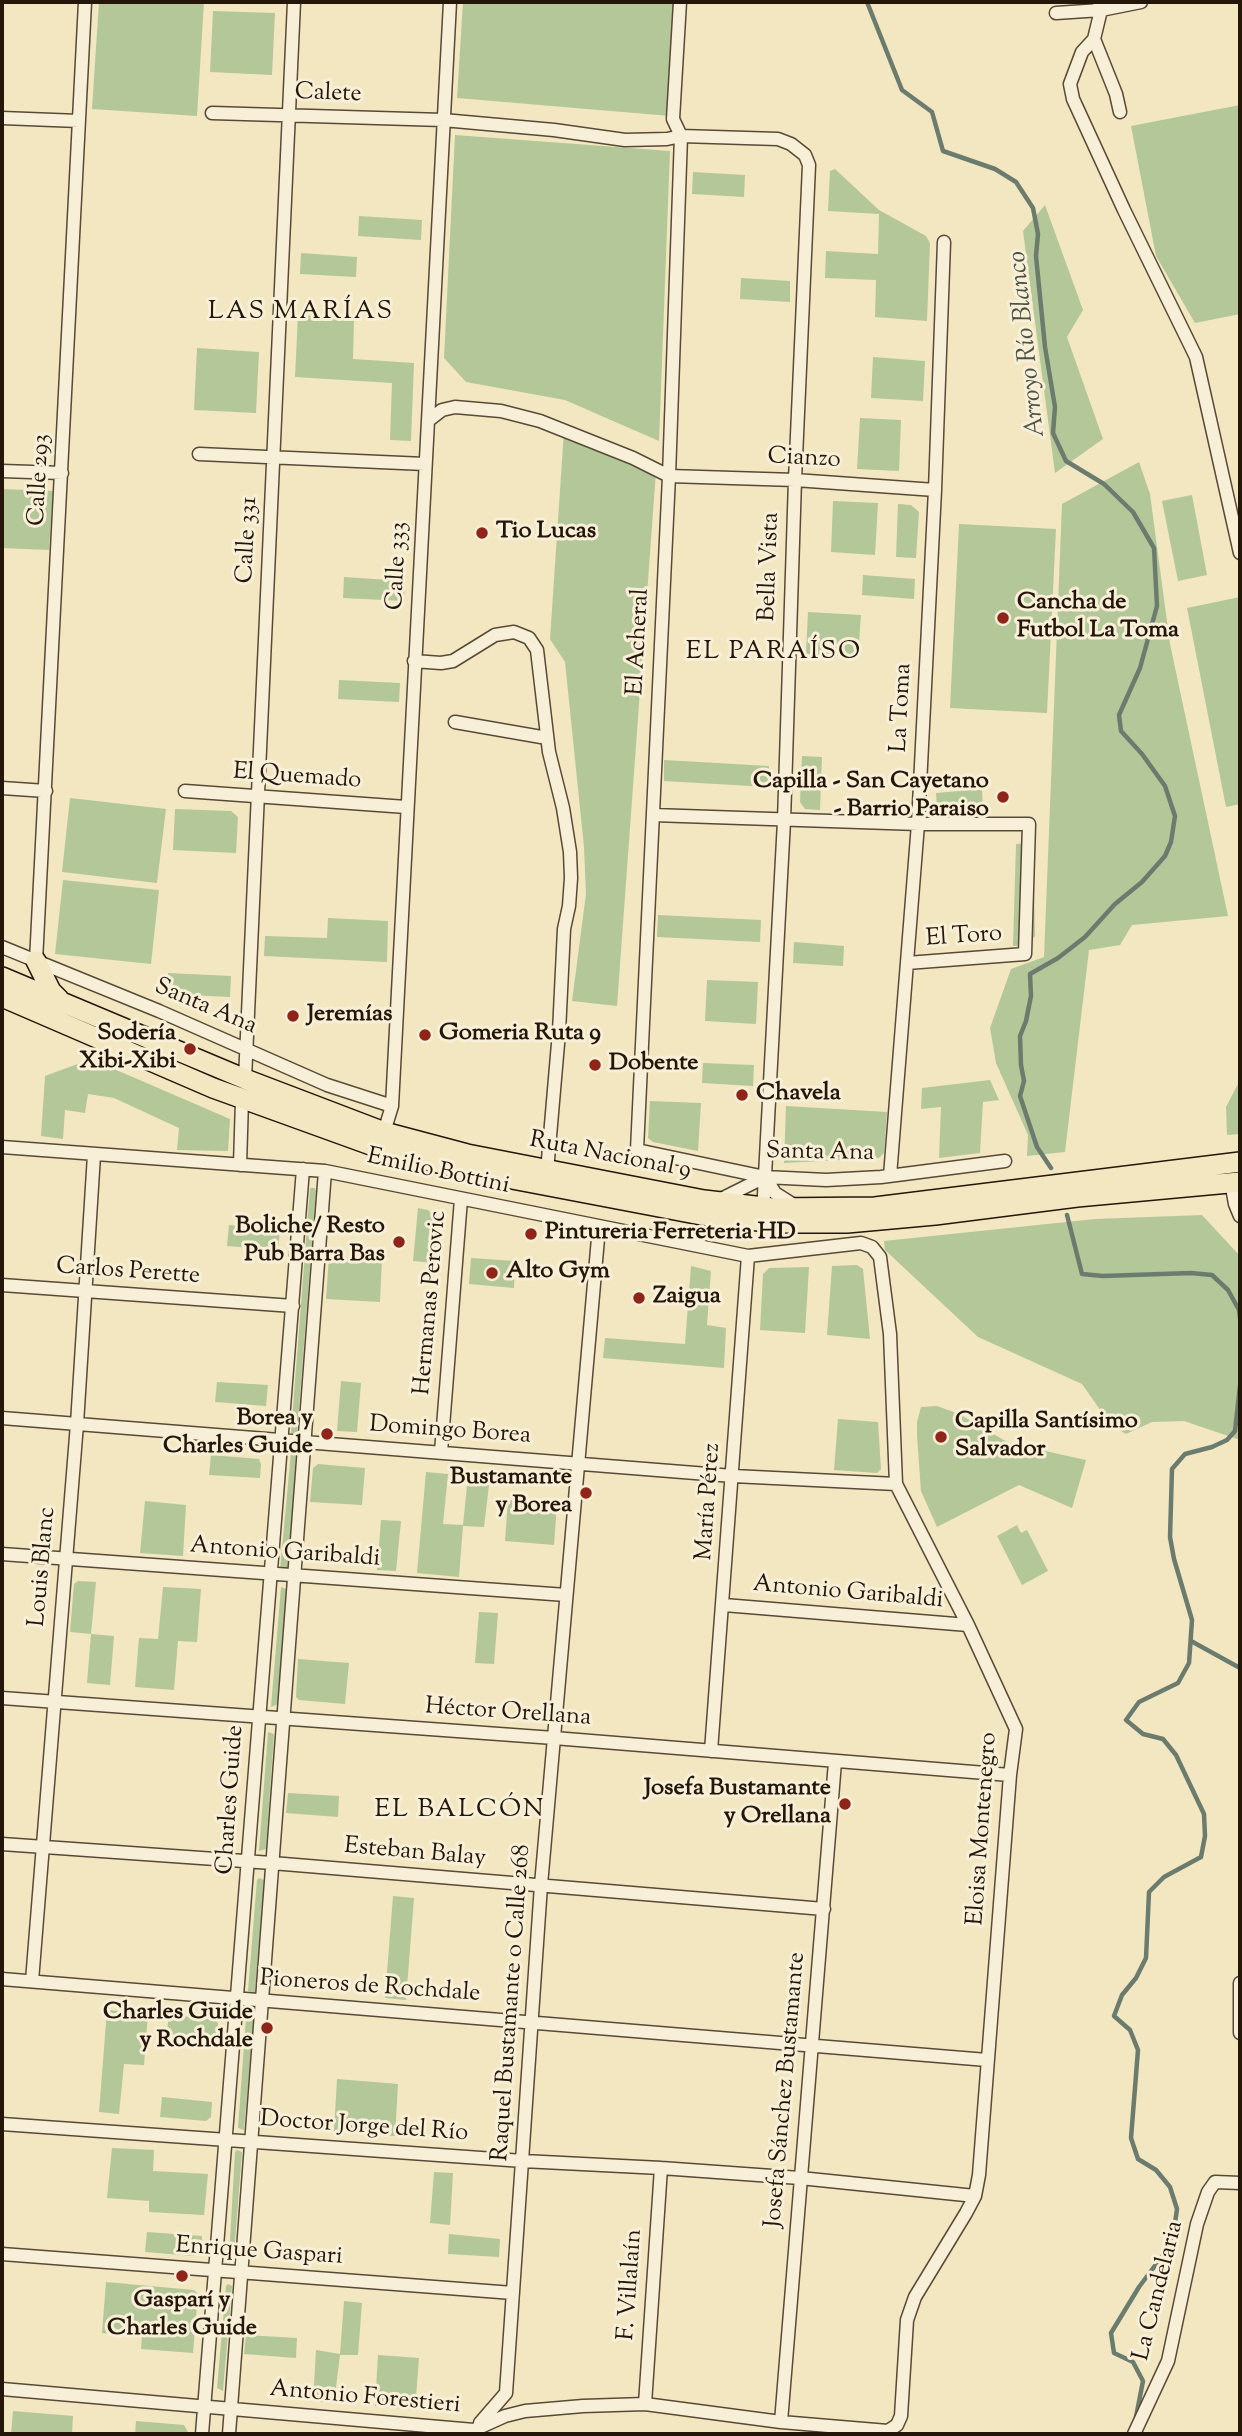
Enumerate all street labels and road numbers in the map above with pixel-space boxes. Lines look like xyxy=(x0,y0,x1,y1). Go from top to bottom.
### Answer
street label: Calete xyxy=(294,79,362,111)
street label: Calle 293 xyxy=(24,433,58,527)
street label: Cianzo xyxy=(767,444,841,476)
street label: Calle 331 xyxy=(232,496,266,584)
street label: Bella Vista xyxy=(755,512,787,622)
street label: Calle 333 xyxy=(382,521,416,611)
street label: El Acheral xyxy=(623,588,657,696)
street label: La Toma xyxy=(886,663,920,753)
street label: El Quemado xyxy=(232,759,362,797)
street label: El Toro xyxy=(925,921,1003,955)
street label: Santa Ana xyxy=(149,974,261,1042)
street label: Ruta Nacional 9 xyxy=(527,1127,693,1187)
street label: Santa Ana xyxy=(766,1139,874,1169)
street label: Emilio Bottini xyxy=(364,1144,512,1202)
street label: Hermanas Perovic xyxy=(410,1210,454,1396)
street label: Carlos Perette xyxy=(55,1254,201,1292)
street label: Domingo Borea xyxy=(368,1412,532,1452)
street label: María Pérez xyxy=(692,1442,728,1562)
street label: Louis Blanc xyxy=(24,1506,64,1628)
street label: Antonio Garibaldi xyxy=(189,1533,381,1575)
street label: Antonio Garibaldi xyxy=(752,1571,944,1617)
street label: Héctor Orellana xyxy=(424,1694,592,1734)
street label: Charles Guide xyxy=(212,1724,252,1876)
street label: Eloisa Montenegro xyxy=(963,1731,1005,1927)
street label: Esteban Balay xyxy=(343,1833,487,1875)
street label: Raquel Bustamante o Calle 268 xyxy=(488,1844,538,2162)
street label: Josefa Sánchez Bustamante xyxy=(761,1951,813,2229)
street label: Pioneros de Rochdale xyxy=(259,1966,481,2010)
street label: Doctor Jorge del Río xyxy=(259,2106,469,2150)
street label: La Candelaria xyxy=(1129,2218,1191,2364)
street label: F. Villalaín xyxy=(614,2228,650,2342)
street label: Enrique Gaspari xyxy=(174,2233,344,2273)
street label: Antonio Forestieri xyxy=(268,2376,462,2422)

